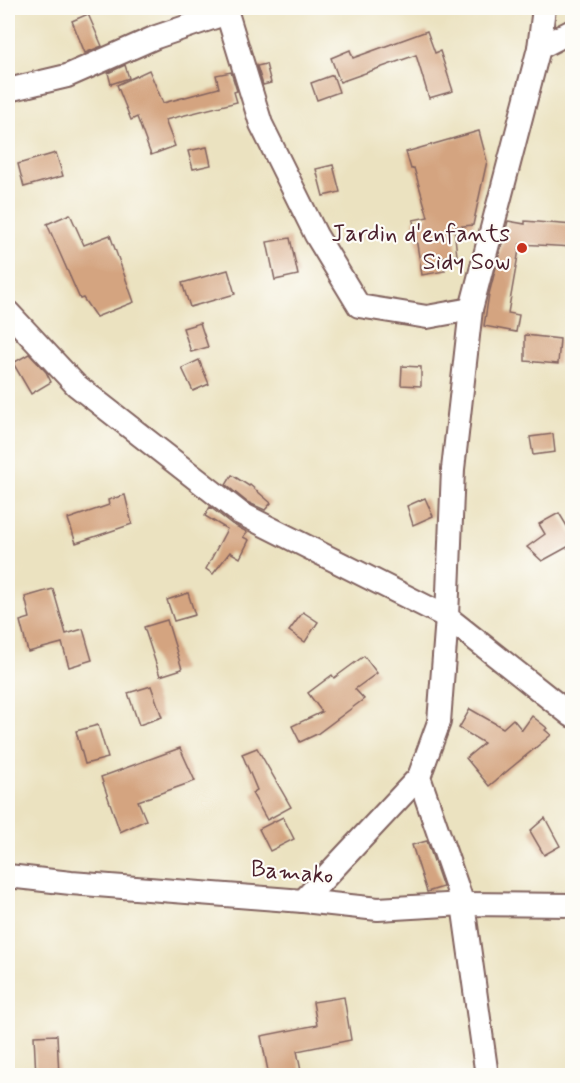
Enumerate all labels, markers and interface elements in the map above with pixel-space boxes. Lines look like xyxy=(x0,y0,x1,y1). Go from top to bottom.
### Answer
place label: Jardin d'enfants Sidy Sow xyxy=(331,219,510,278)
marker: Jardin d'enfants Sidy Sow xyxy=(515,241,529,255)
street label: Bamako xyxy=(249,854,335,892)

